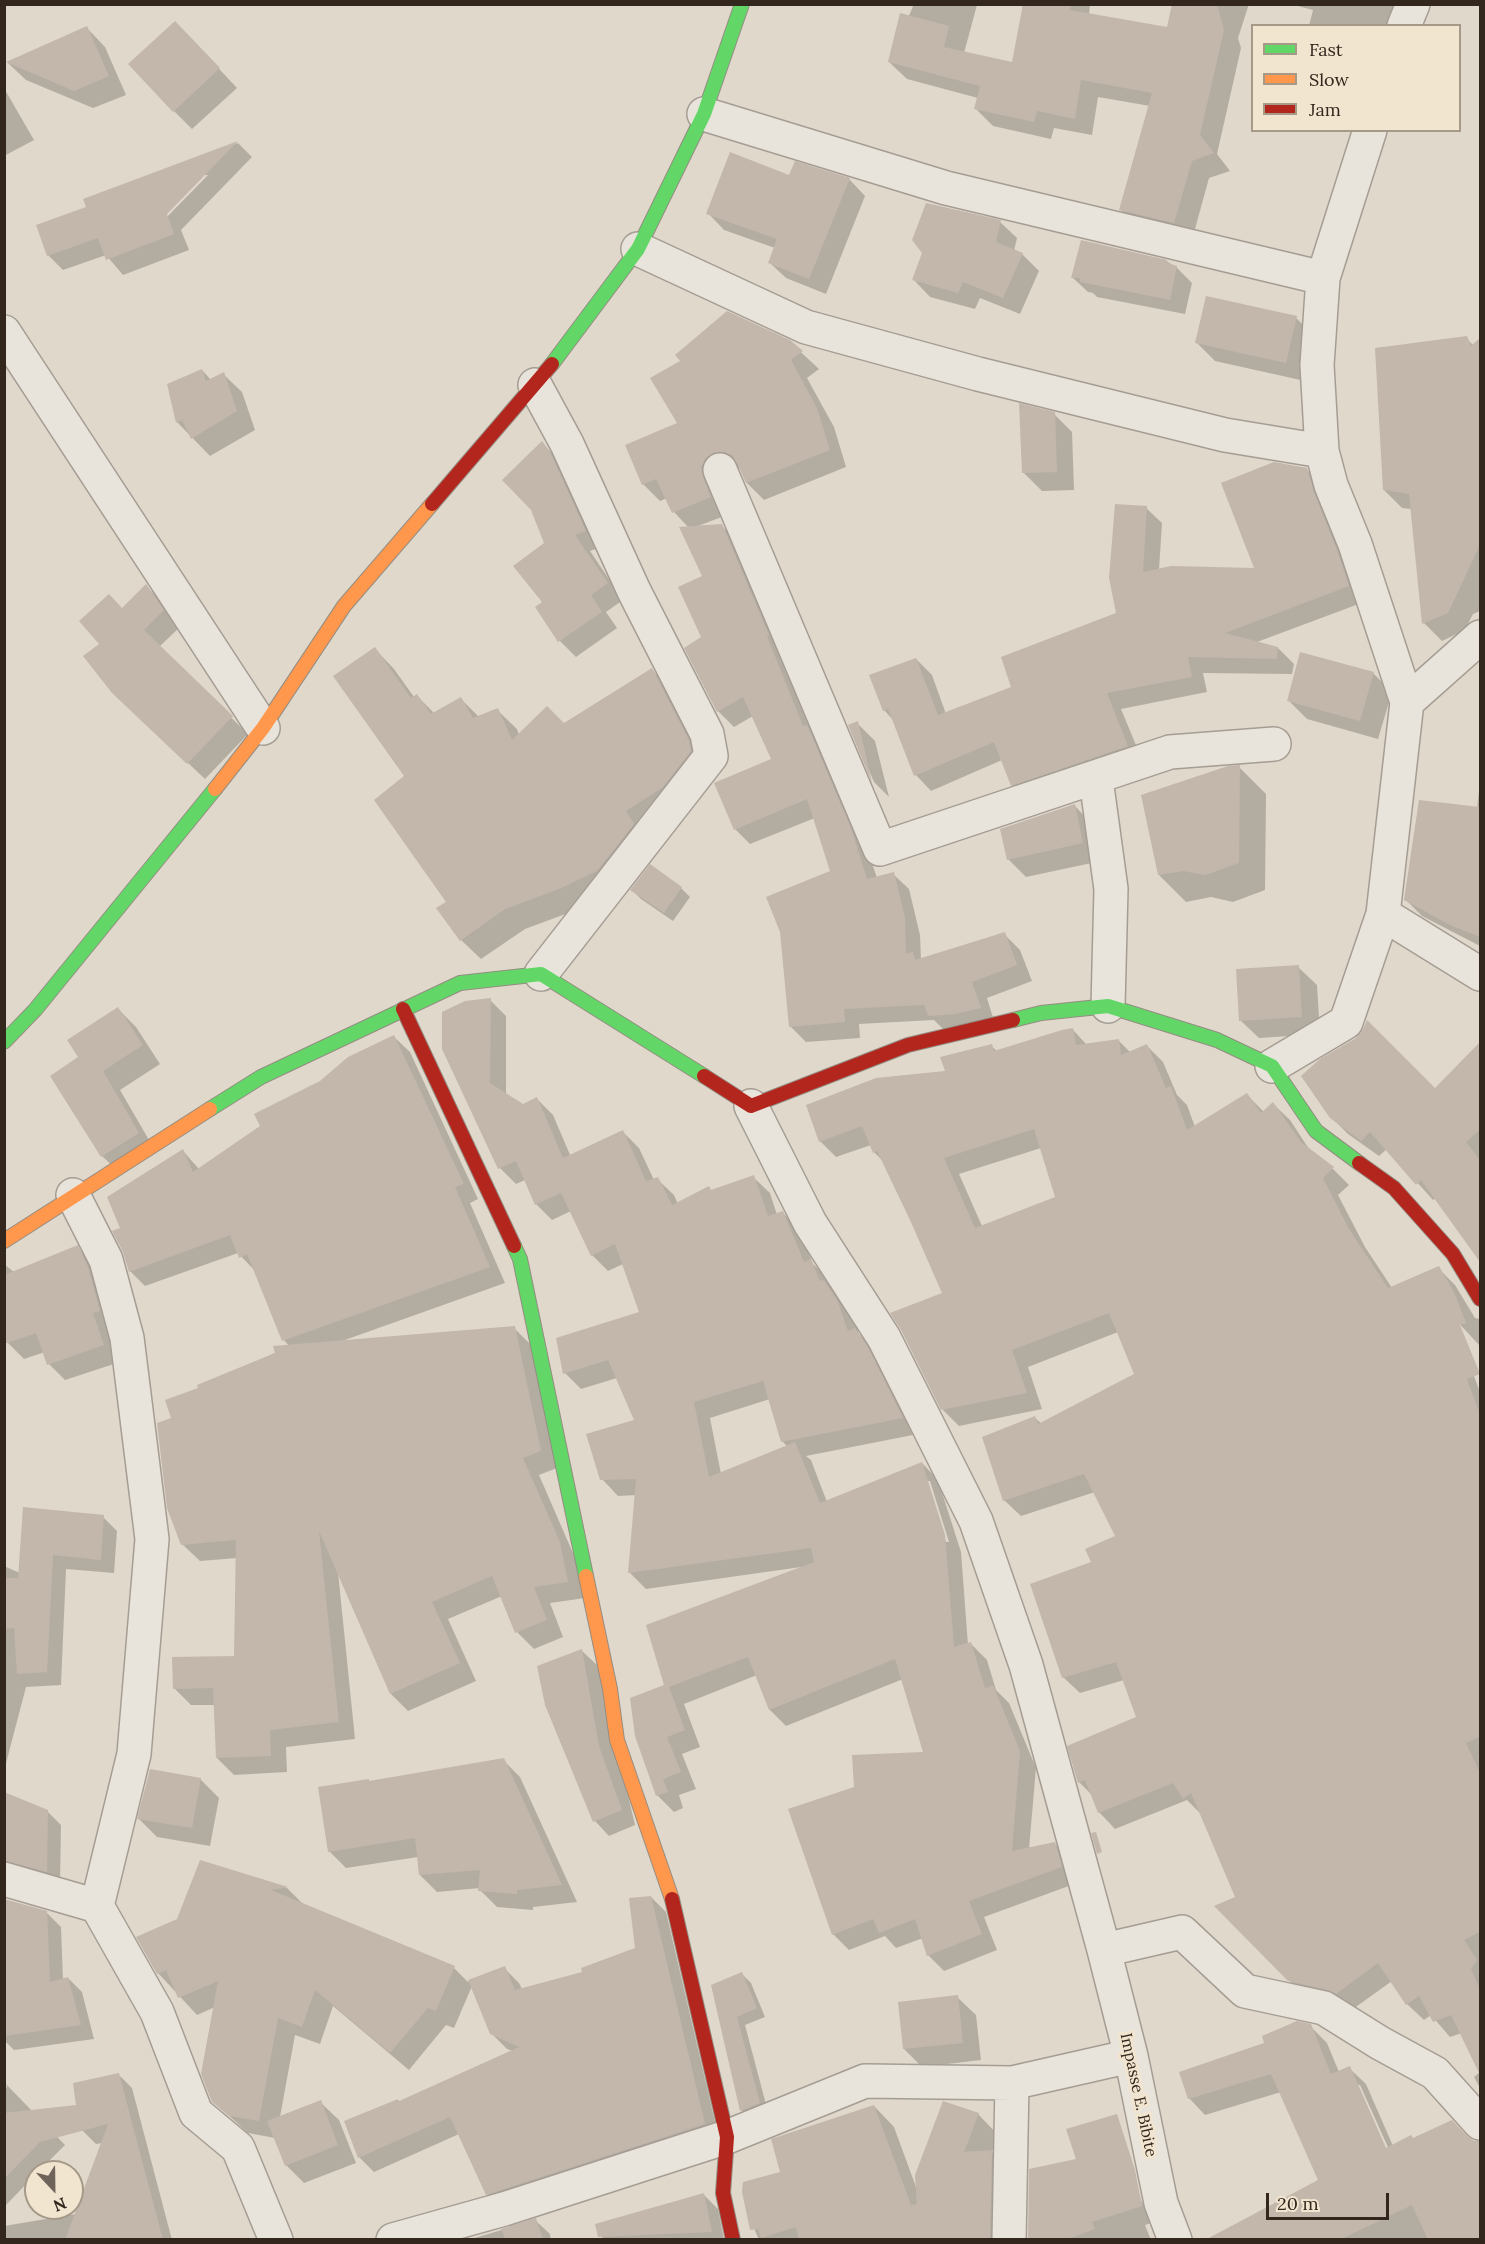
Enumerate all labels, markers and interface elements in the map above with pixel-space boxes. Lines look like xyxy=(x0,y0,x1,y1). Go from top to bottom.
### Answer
legend xyxy=(1251,24,1461,132)
text: Fast xyxy=(1309,38,1343,61)
text: Slow xyxy=(1309,68,1349,91)
text: Jam xyxy=(1309,98,1341,121)
street label: Impasse E. Bibite xyxy=(1115,2031,1161,2159)
north arrow xyxy=(24,2160,84,2220)
scale bar xyxy=(1269,2181,1392,2219)
text: 20 m xyxy=(1277,2192,1319,2215)
text: N xyxy=(51,2193,69,2216)

